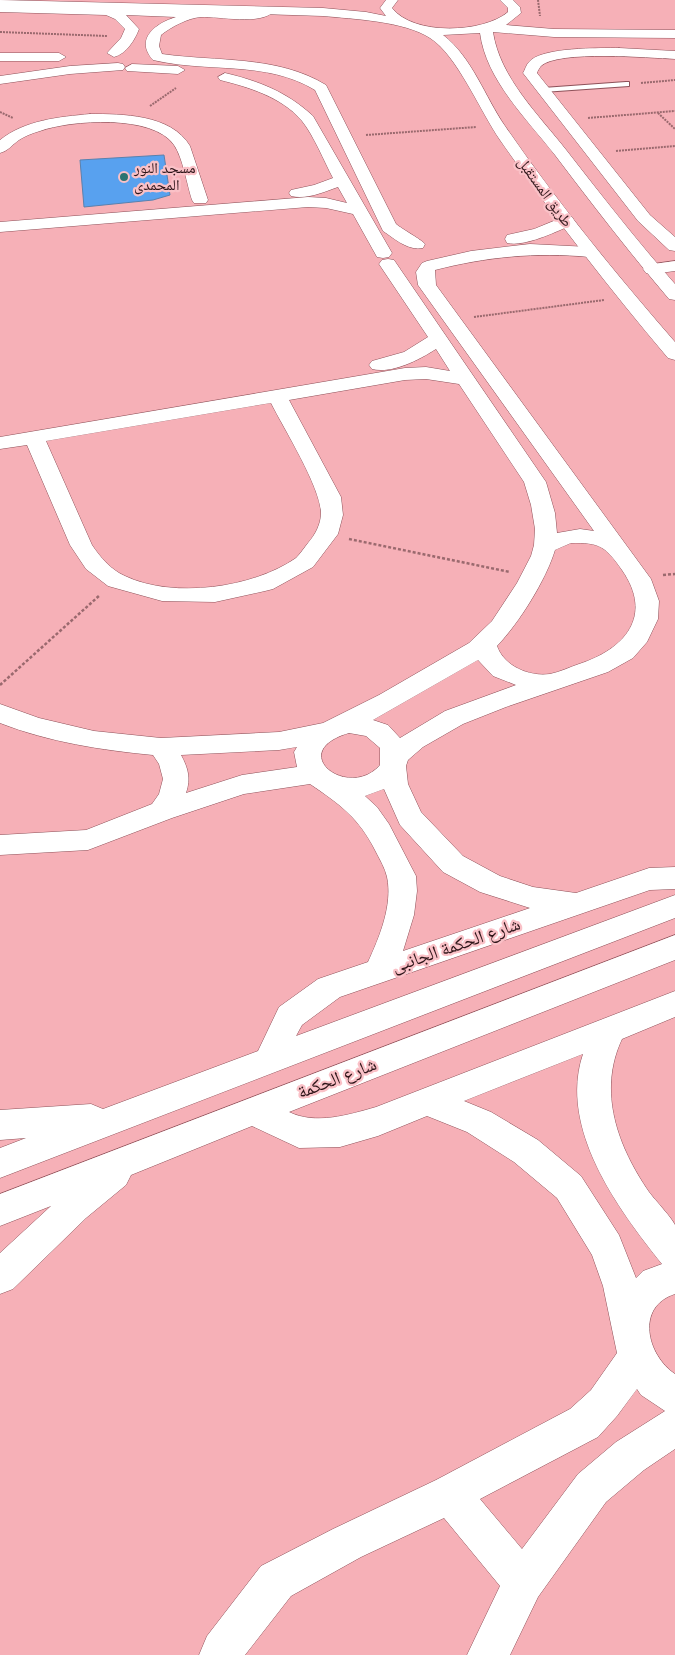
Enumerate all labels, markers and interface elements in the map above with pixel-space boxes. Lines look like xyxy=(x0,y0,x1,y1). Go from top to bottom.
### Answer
street label: طريق المستقبل xyxy=(513,153,577,231)
place label: مسجد النور المحمدى xyxy=(133,158,196,195)
marker: مسجد النور المحمدى xyxy=(118,171,130,183)
street label: شارع الحكمة الجانبى xyxy=(388,912,523,977)
street label: شارع الحكمة xyxy=(294,1052,380,1103)

